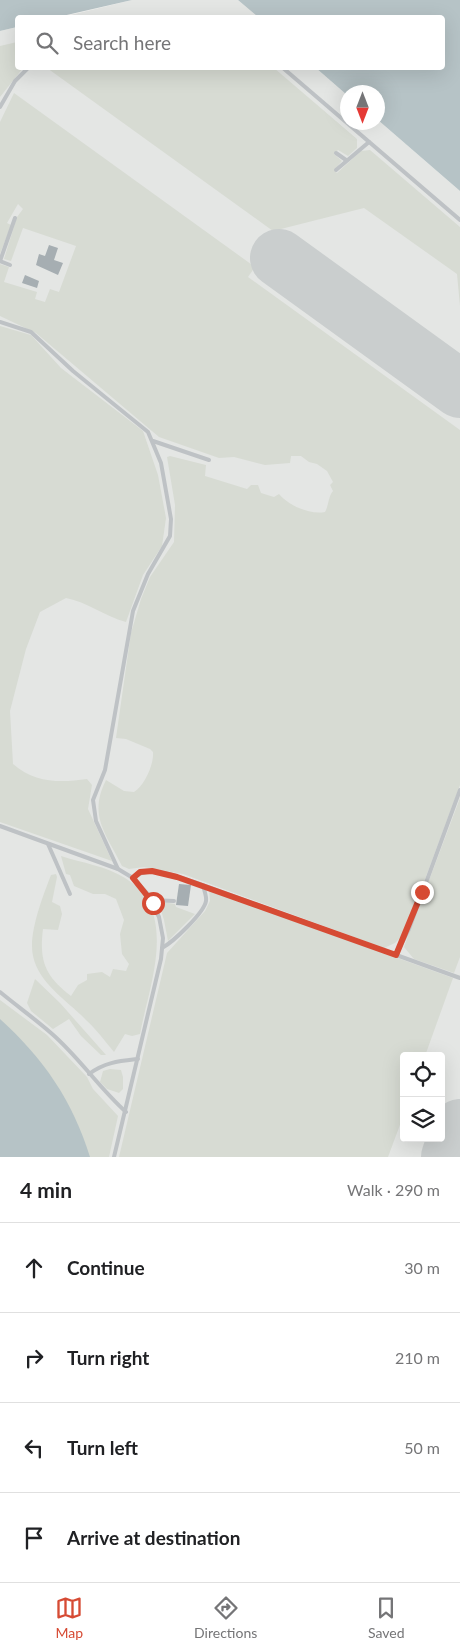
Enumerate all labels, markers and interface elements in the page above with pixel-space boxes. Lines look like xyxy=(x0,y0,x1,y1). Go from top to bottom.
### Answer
search box xyxy=(15,15,445,70)
icon: search xyxy=(33,29,61,57)
text: Search here xyxy=(73,31,171,54)
north arrow xyxy=(340,85,385,130)
route end xyxy=(411,881,434,904)
route start xyxy=(142,892,165,915)
map controls xyxy=(400,1052,445,1142)
button: locate xyxy=(400,1052,445,1097)
button: layers xyxy=(400,1097,445,1142)
text: 4 min xyxy=(20,1177,72,1202)
text: Walk · 290 m xyxy=(347,1180,440,1199)
icon: ahead xyxy=(20,1254,48,1282)
text: Continue xyxy=(67,1256,145,1279)
text: 30 m xyxy=(404,1258,440,1277)
icon: right xyxy=(20,1344,48,1372)
text: Turn right xyxy=(67,1346,149,1369)
text: 210 m xyxy=(395,1348,440,1367)
icon: left xyxy=(20,1434,48,1462)
text: Turn left xyxy=(67,1436,138,1459)
text: 50 m xyxy=(404,1438,440,1457)
icon: arrive xyxy=(20,1524,48,1552)
text: Arrive at destination xyxy=(67,1526,240,1549)
tab: Map xyxy=(55,1594,83,1641)
tab: Directions xyxy=(194,1594,257,1641)
tab: Saved xyxy=(368,1594,405,1641)

